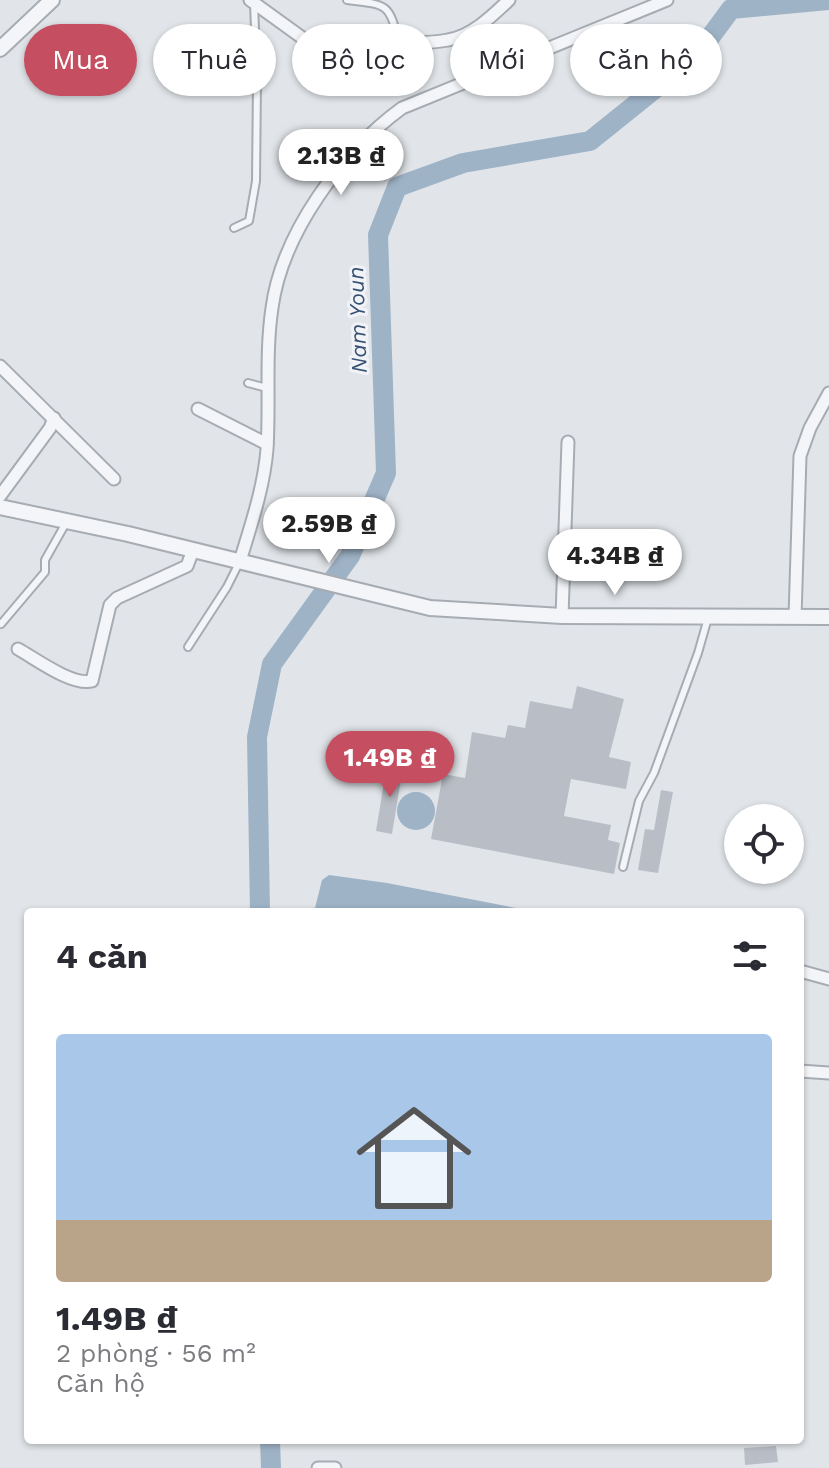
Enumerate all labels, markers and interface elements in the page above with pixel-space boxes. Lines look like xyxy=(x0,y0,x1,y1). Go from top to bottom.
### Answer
chip: Mua xyxy=(24,24,137,96)
chip: Thuê xyxy=(153,24,276,96)
chip: Bộ lọc xyxy=(292,24,434,96)
chip: Mới xyxy=(450,24,554,96)
chip: Căn hộ xyxy=(570,24,722,96)
pin: 2.13B ₫ xyxy=(267,129,415,197)
text: 2.13B ₫ xyxy=(297,140,385,170)
water label: Nam Youn xyxy=(343,266,372,374)
pin: 2.59B ₫ xyxy=(255,497,403,565)
text: 2.59B ₫ xyxy=(281,508,377,538)
pin: 4.34B ₫ xyxy=(541,529,689,597)
text: 4.34B ₫ xyxy=(566,540,664,570)
pin: 1.49B ₫ xyxy=(316,731,464,799)
text: 1.49B ₫ xyxy=(343,742,437,772)
map controls xyxy=(724,804,804,884)
button: locate xyxy=(724,804,804,884)
icon: filters xyxy=(728,934,772,978)
text: 4 căn xyxy=(56,936,148,976)
icon: home xyxy=(342,1086,486,1230)
text: 1.49B ₫ xyxy=(56,1298,178,1338)
text: 2 phòng · 56 m² xyxy=(56,1338,256,1368)
text: Căn hộ xyxy=(56,1368,145,1398)

